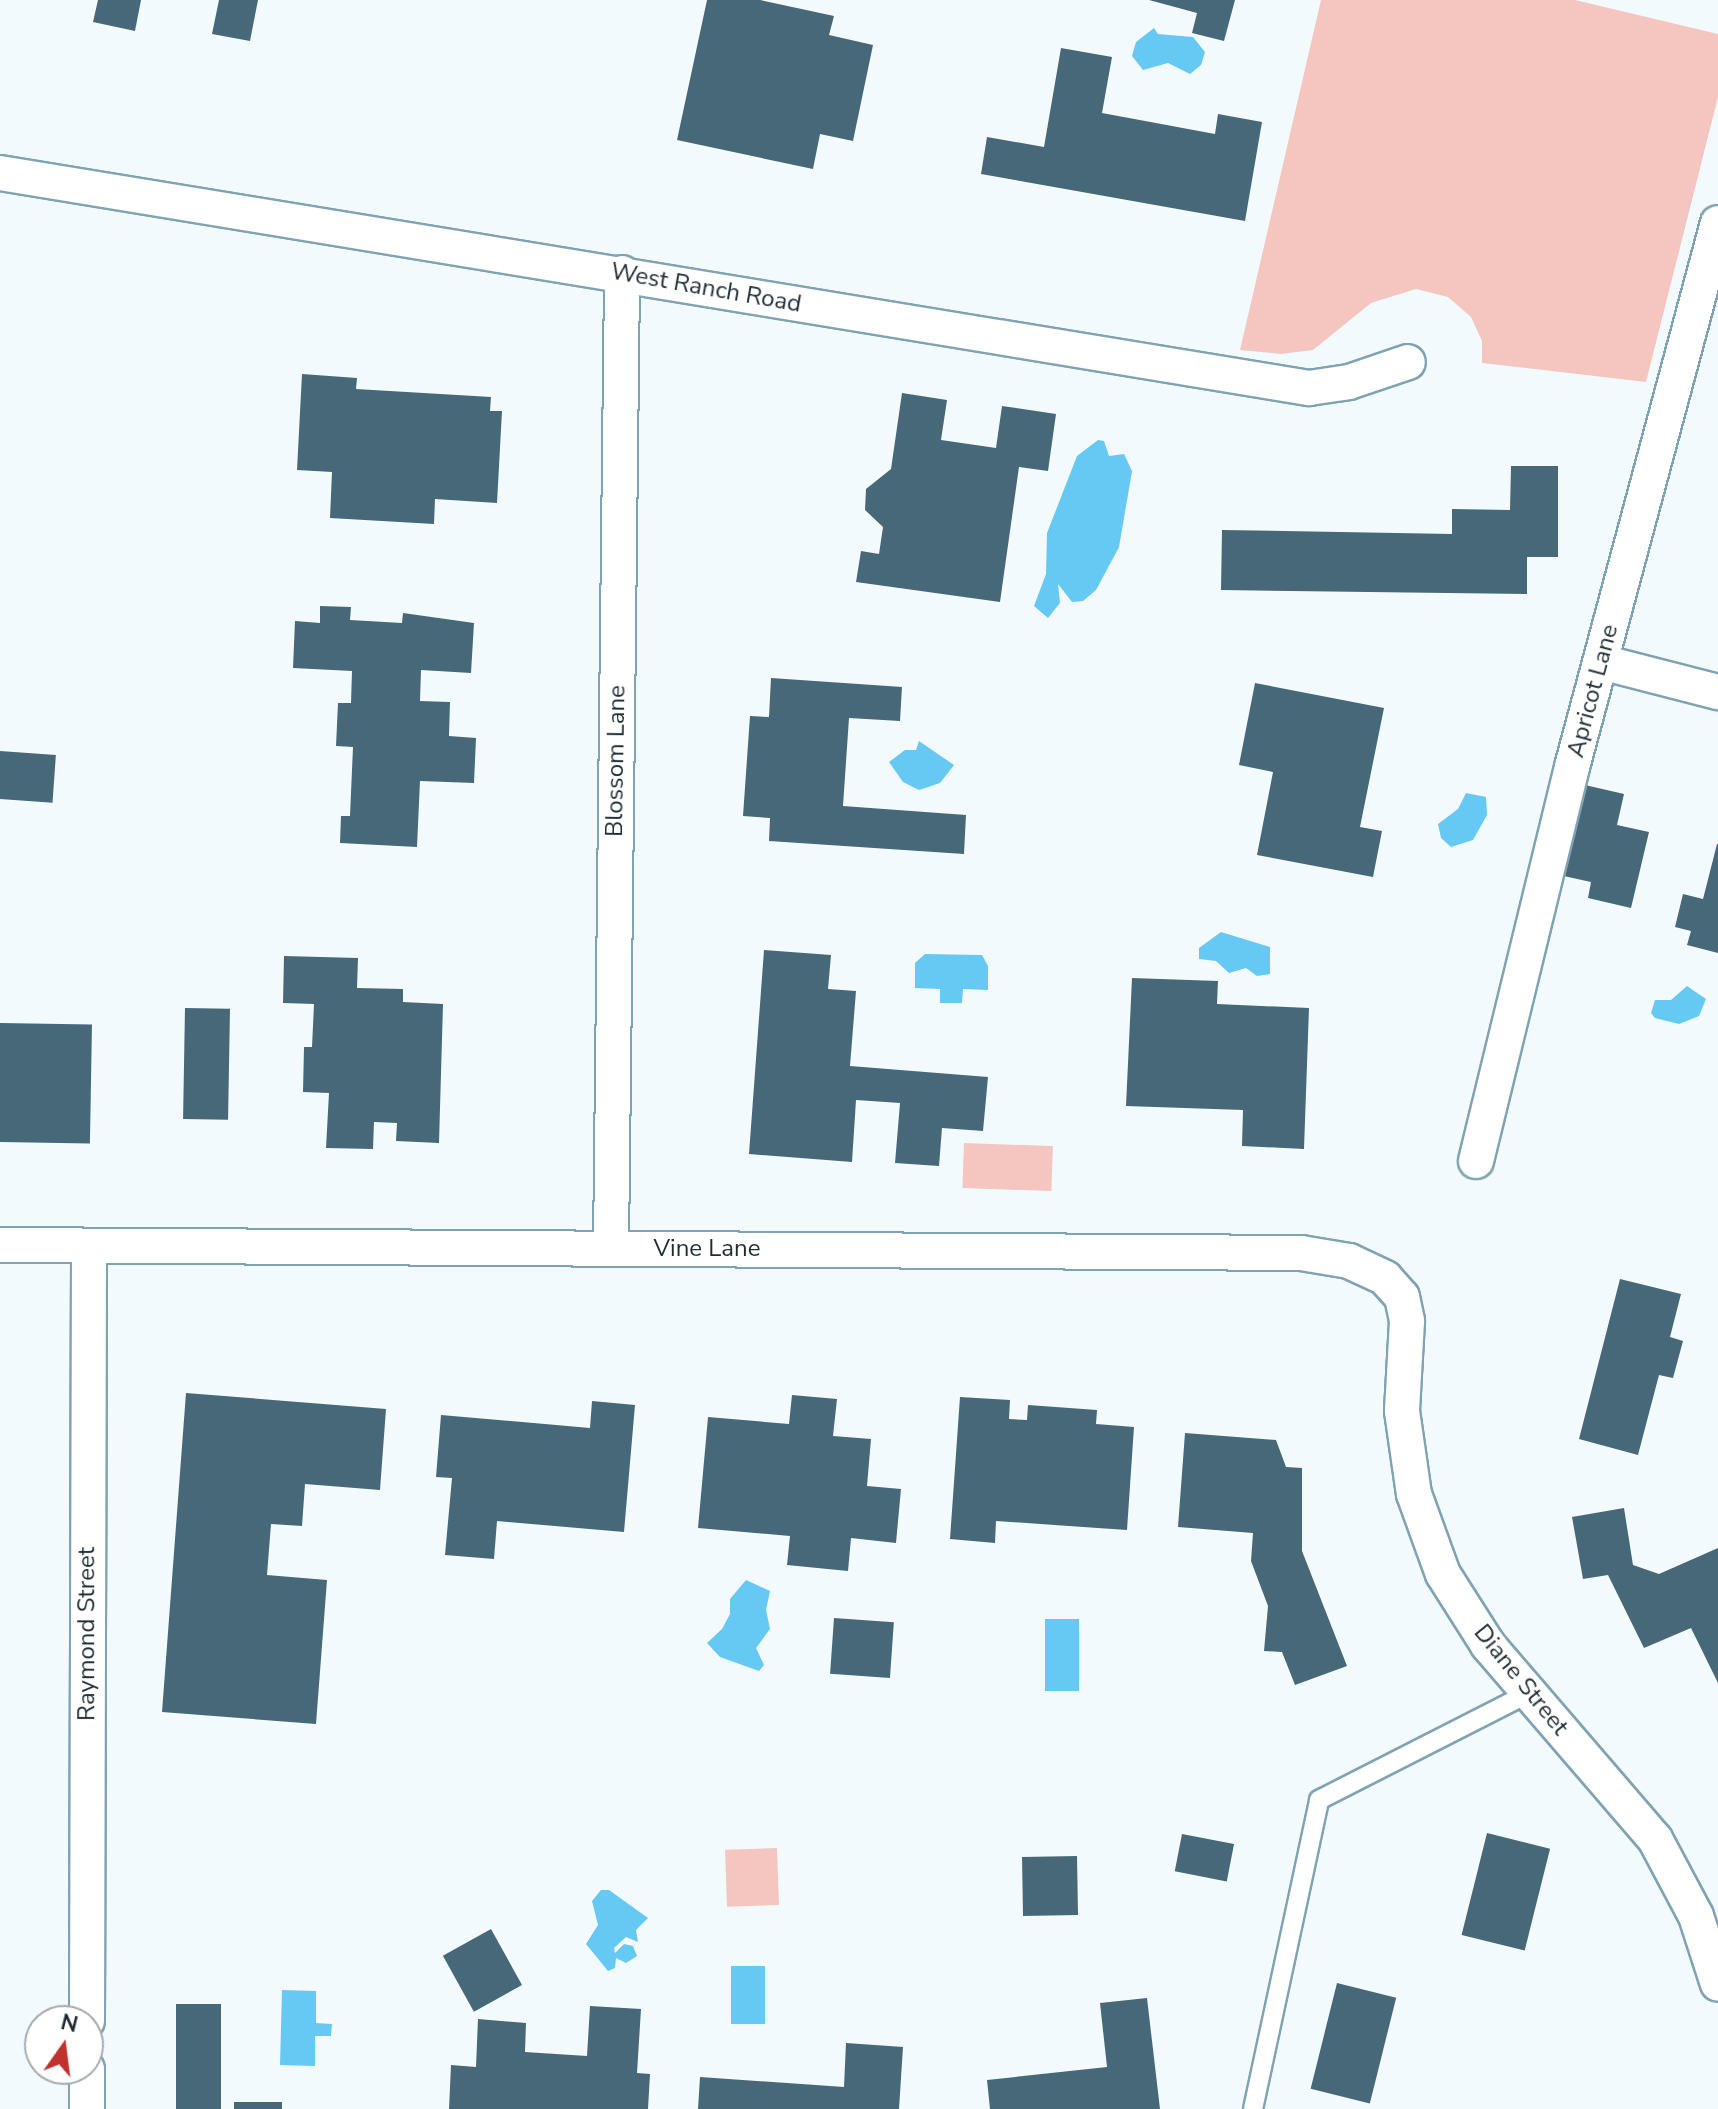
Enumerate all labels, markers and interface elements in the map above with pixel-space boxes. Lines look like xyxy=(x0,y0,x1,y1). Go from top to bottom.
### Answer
street label: West Ranch Road xyxy=(609,257,803,319)
street label: Apricot Lane xyxy=(1561,621,1625,761)
street label: Blossom Lane xyxy=(600,685,632,837)
street label: Vine Lane xyxy=(654,1235,760,1263)
street label: Raymond Street xyxy=(73,1547,101,1721)
street label: Diane Street xyxy=(1468,1619,1574,1741)
north arrow xyxy=(24,2005,104,2085)
text: N xyxy=(58,2007,81,2040)

